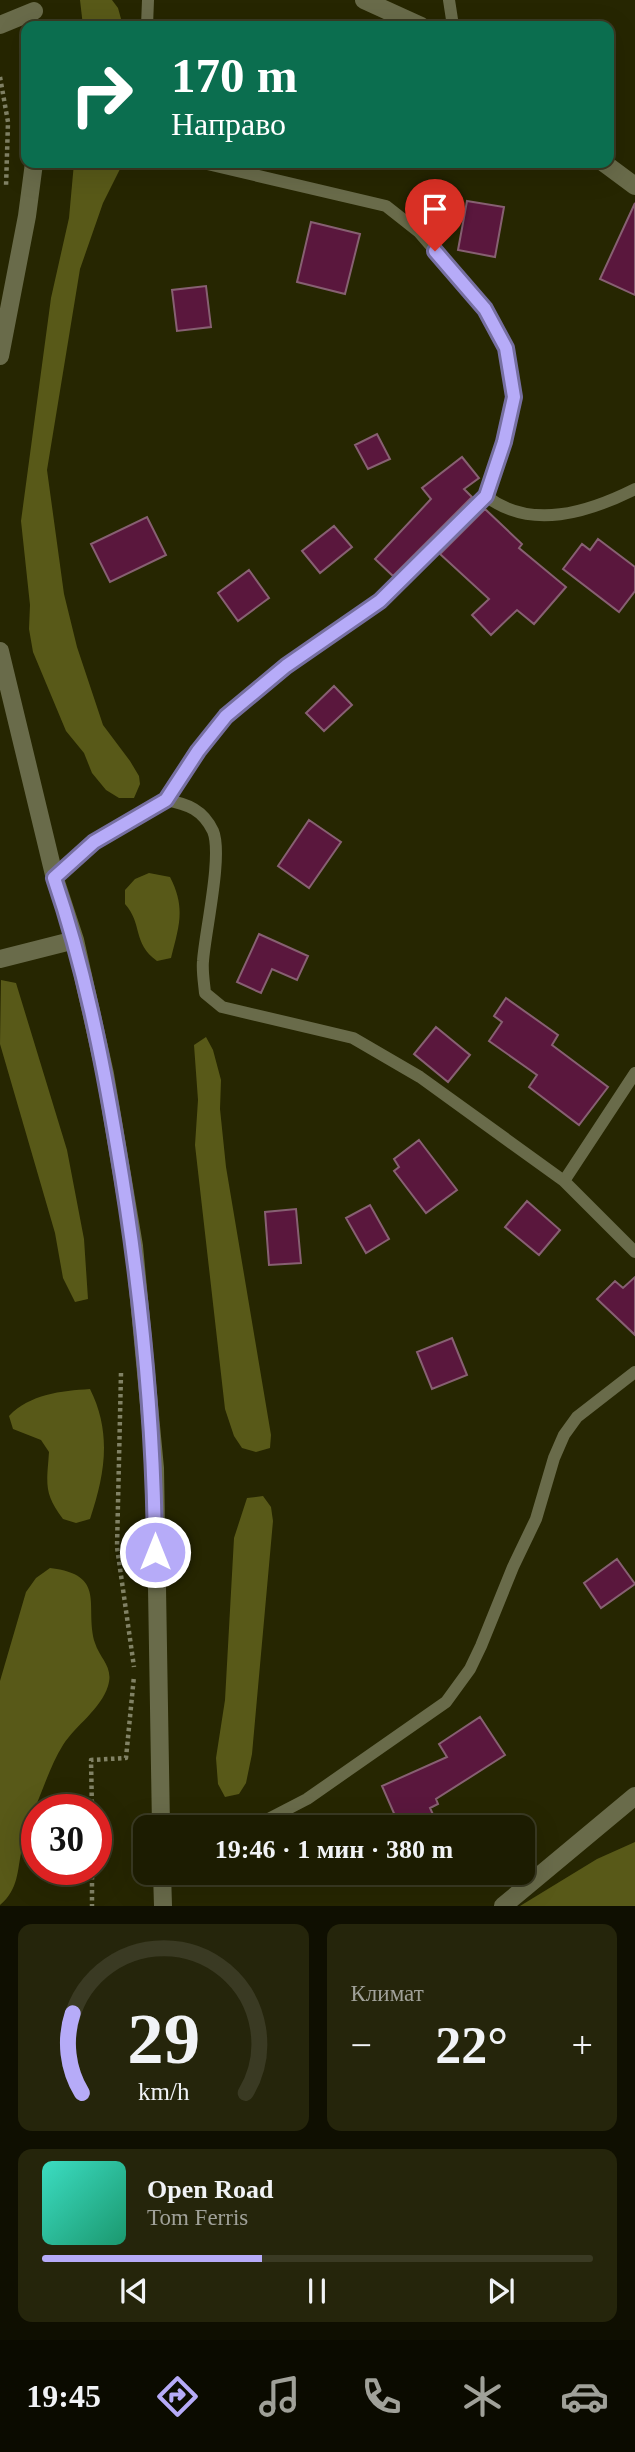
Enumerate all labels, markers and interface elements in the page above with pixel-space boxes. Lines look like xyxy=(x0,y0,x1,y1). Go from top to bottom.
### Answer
text: 170 m xyxy=(171,48,298,103)
icon: right xyxy=(56,49,147,140)
text: Направо xyxy=(171,106,286,142)
pin xyxy=(405,179,465,251)
icon: arrive xyxy=(416,190,454,228)
position arrow xyxy=(118,1515,192,1589)
speed limit sign: 30 xyxy=(21,1794,112,1885)
text: 19:46 · 1 мин · 380 m xyxy=(215,1835,453,1864)
text: Климат xyxy=(351,1981,424,2006)
text: 29 xyxy=(127,1999,200,2080)
text: 22° xyxy=(435,2017,508,2074)
text: − xyxy=(351,2024,372,2066)
text: + xyxy=(572,2024,593,2066)
text: km/h xyxy=(138,2078,189,2105)
text: Open Road xyxy=(147,2175,273,2204)
text: Tom Ferris xyxy=(147,2205,248,2230)
icon: previous xyxy=(115,2272,153,2310)
icon: pause xyxy=(298,2272,336,2310)
icon: next xyxy=(482,2272,520,2310)
icon: directions xyxy=(153,2372,202,2421)
icon: music xyxy=(255,2372,304,2421)
icon: phone xyxy=(357,2372,406,2421)
icon: climate xyxy=(458,2372,507,2421)
icon: car xyxy=(560,2372,609,2421)
text: 19:45 xyxy=(26,2378,101,2414)

